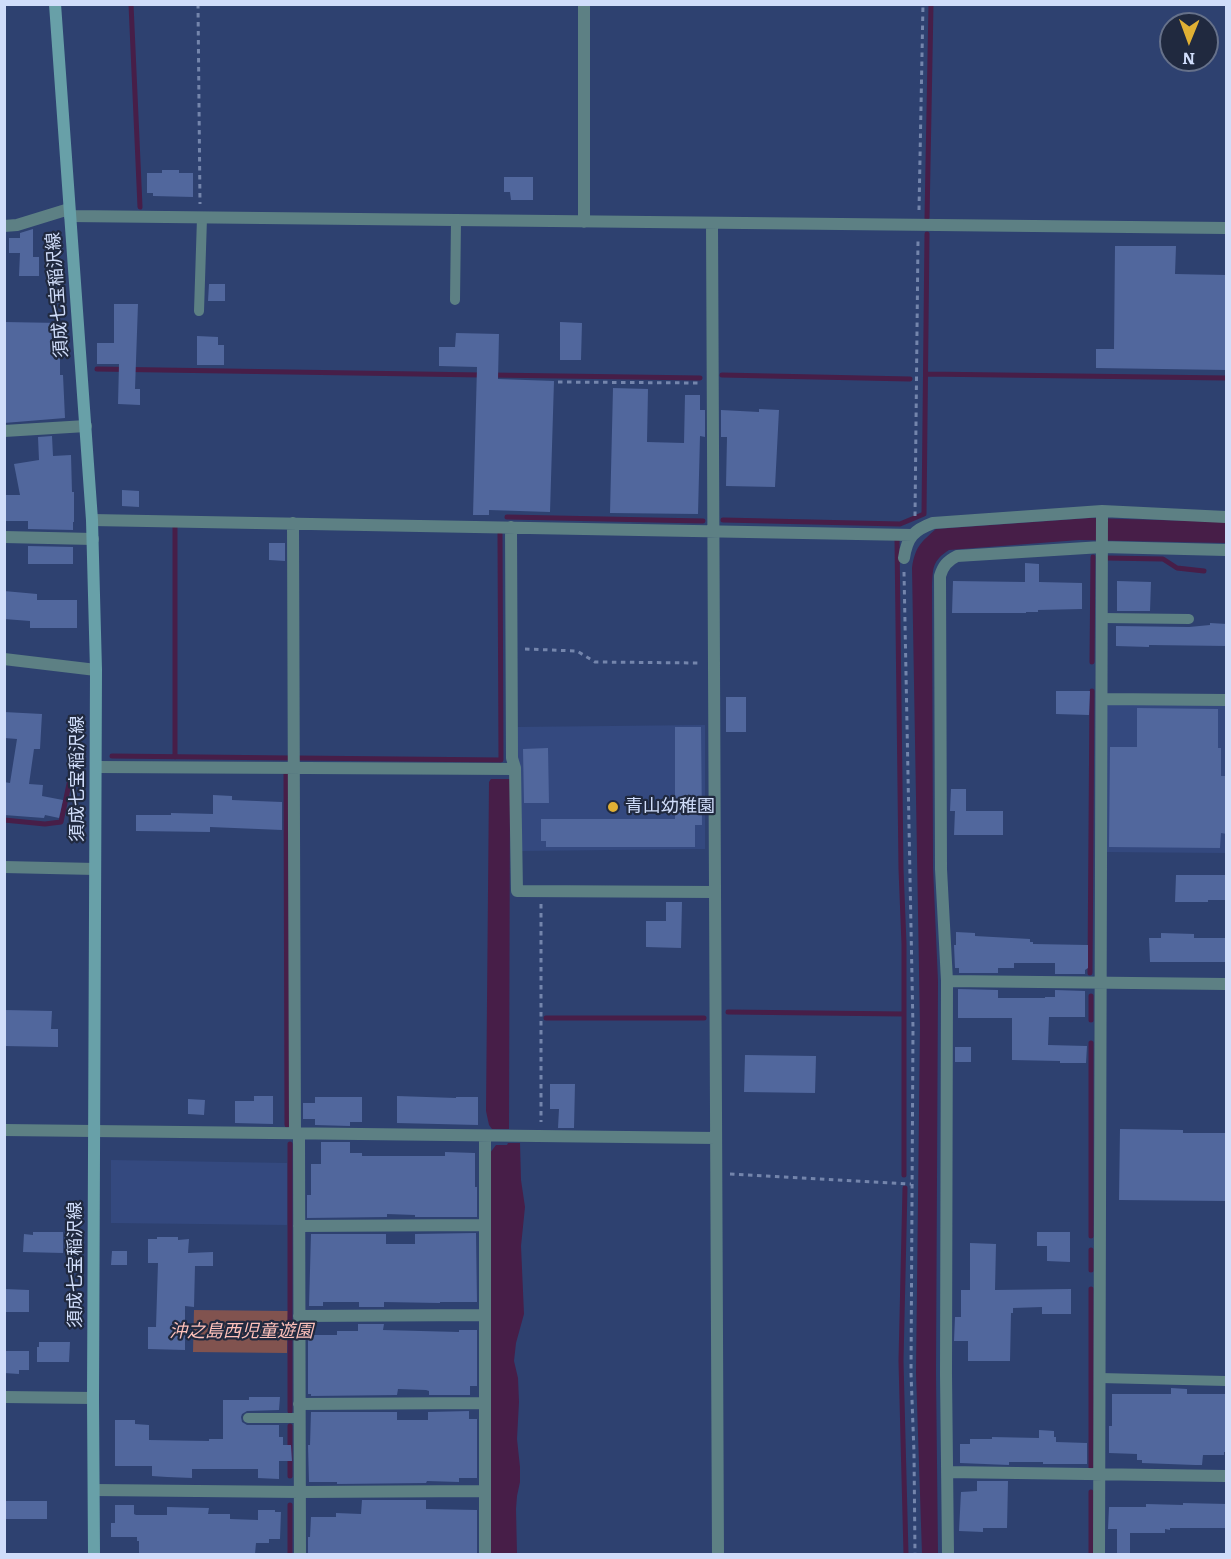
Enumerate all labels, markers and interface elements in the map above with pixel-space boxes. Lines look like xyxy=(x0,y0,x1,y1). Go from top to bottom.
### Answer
north arrow xyxy=(1159,12,1219,72)
text: N xyxy=(1182,49,1195,68)
street label: 須成七宝稲沢線 xyxy=(43,231,73,359)
street label: 須成七宝稲沢線 xyxy=(67,716,89,842)
place label: 青山幼稚園 xyxy=(625,796,715,818)
marker: 青山幼稚園 xyxy=(606,800,620,814)
street label: 須成七宝稲沢線 xyxy=(65,1202,87,1328)
park label: 沖之島西児童遊園 xyxy=(169,1321,313,1343)

